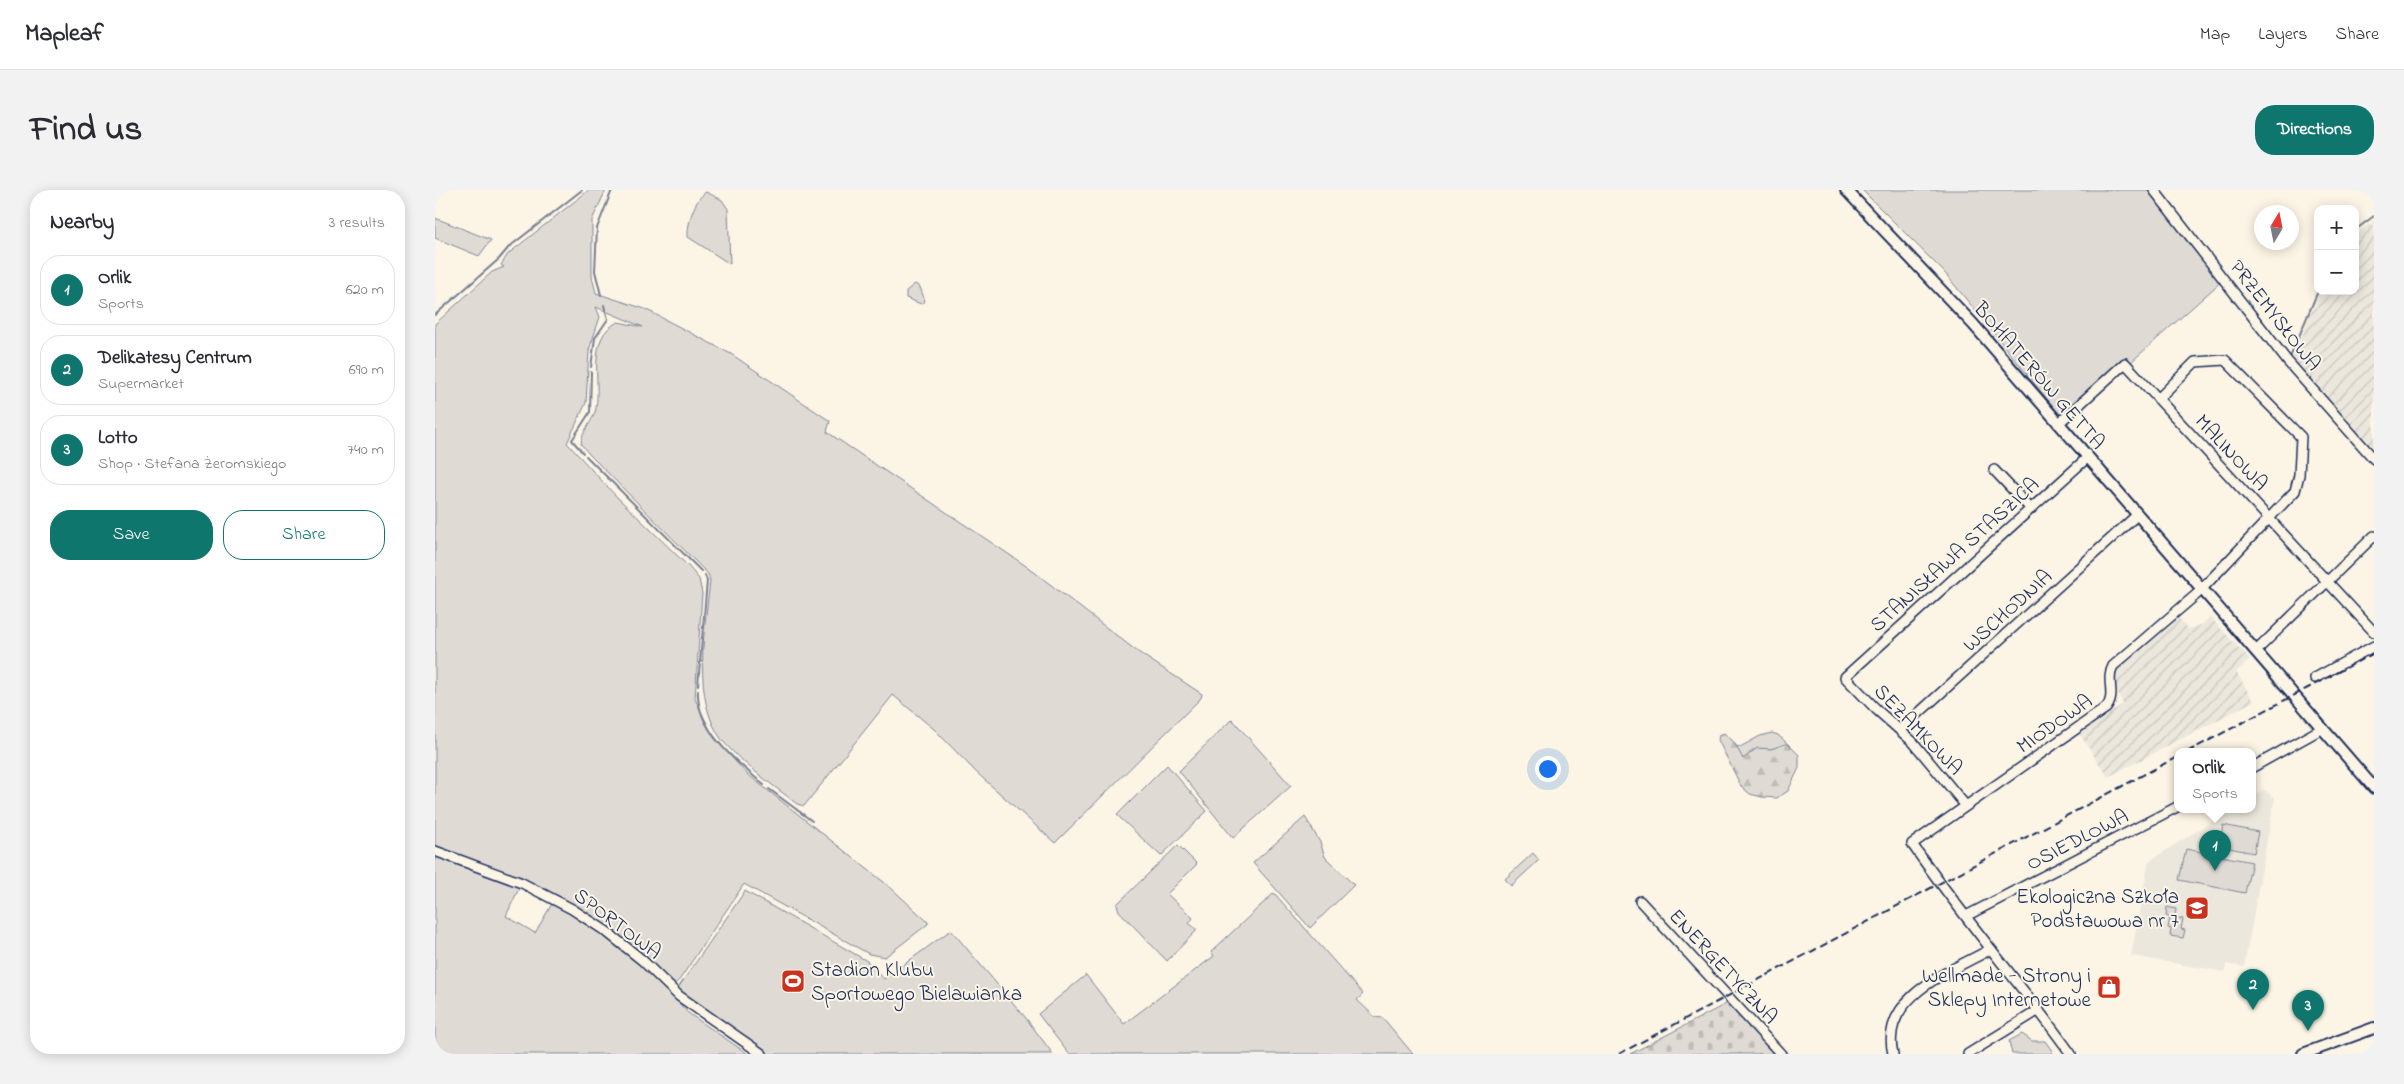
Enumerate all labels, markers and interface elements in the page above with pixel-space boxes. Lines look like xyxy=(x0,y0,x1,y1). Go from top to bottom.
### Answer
text: Mapleaf xyxy=(25,17,104,52)
text: Map xyxy=(2200,22,2230,48)
text: Layers xyxy=(2258,22,2308,48)
text: Share xyxy=(2336,22,2379,48)
text: Find us xyxy=(30,105,142,156)
button: Directions xyxy=(2255,105,2374,155)
north arrow xyxy=(2254,205,2299,250)
map controls xyxy=(2314,205,2359,295)
button: + xyxy=(2314,205,2359,250)
text: Nearby xyxy=(50,208,114,238)
text: 3 results xyxy=(329,211,385,235)
button: − xyxy=(2314,250,2359,295)
street label: PRZEMYSŁOWA xyxy=(2221,254,2327,378)
text: Orlik xyxy=(98,265,131,292)
text: 1 xyxy=(64,278,70,302)
text: 620 m xyxy=(346,278,384,302)
text: Sports xyxy=(98,292,144,316)
street label: BOHATERÓW GETTA xyxy=(1965,295,2111,457)
text: Delikatesy Centrum xyxy=(98,345,252,372)
text: 2 xyxy=(63,358,71,382)
text: 690 m xyxy=(349,358,384,382)
text: Supermarket xyxy=(98,372,184,396)
street label: MALINOWA xyxy=(2187,408,2274,499)
text: Lotto xyxy=(98,425,138,452)
text: 3 xyxy=(64,438,70,462)
text: 740 m xyxy=(347,438,384,462)
text: Shop · Stefana Żeromskiego xyxy=(98,452,286,476)
street label: STANISŁAWA STASZICA xyxy=(1864,471,2047,640)
button: Save xyxy=(50,510,213,560)
button: Share xyxy=(223,510,385,560)
street label: WSCHODNIA xyxy=(1957,563,2060,660)
street label: SEZAMKOWA xyxy=(1866,678,1969,783)
street label: MIODOWA xyxy=(2011,687,2099,762)
popup xyxy=(2174,748,2256,813)
text: Orlik xyxy=(2192,755,2225,782)
your location xyxy=(1535,756,1561,782)
text: Sports xyxy=(2192,782,2238,806)
street label: OSIEDLOWA xyxy=(2022,802,2134,879)
pin: 1 xyxy=(2199,830,2231,871)
street label: SPORTOWA xyxy=(566,881,667,968)
place label: Ekologiczna Szkoła Podstawowa nr 7 xyxy=(2016,883,2179,937)
school or university icon: Ekologiczna Szkoła Podstawowa nr 7 xyxy=(2184,895,2210,921)
street label: ENERGETYCZNA xyxy=(1661,903,1784,1032)
place label: Stadion Klubu Sportowego Bielawianka xyxy=(811,956,1022,1012)
place label: Wellmade - Strony i Sklepy Internetowe xyxy=(1922,962,2092,1018)
sports icon: Stadion Klubu Sportowego Bielawianka xyxy=(780,968,806,994)
pin: 2 xyxy=(2237,969,2269,1010)
shop icon: Wellmade - Strony i Sklepy Internetowe xyxy=(2096,974,2122,1000)
pin: 3 xyxy=(2292,990,2324,1031)

